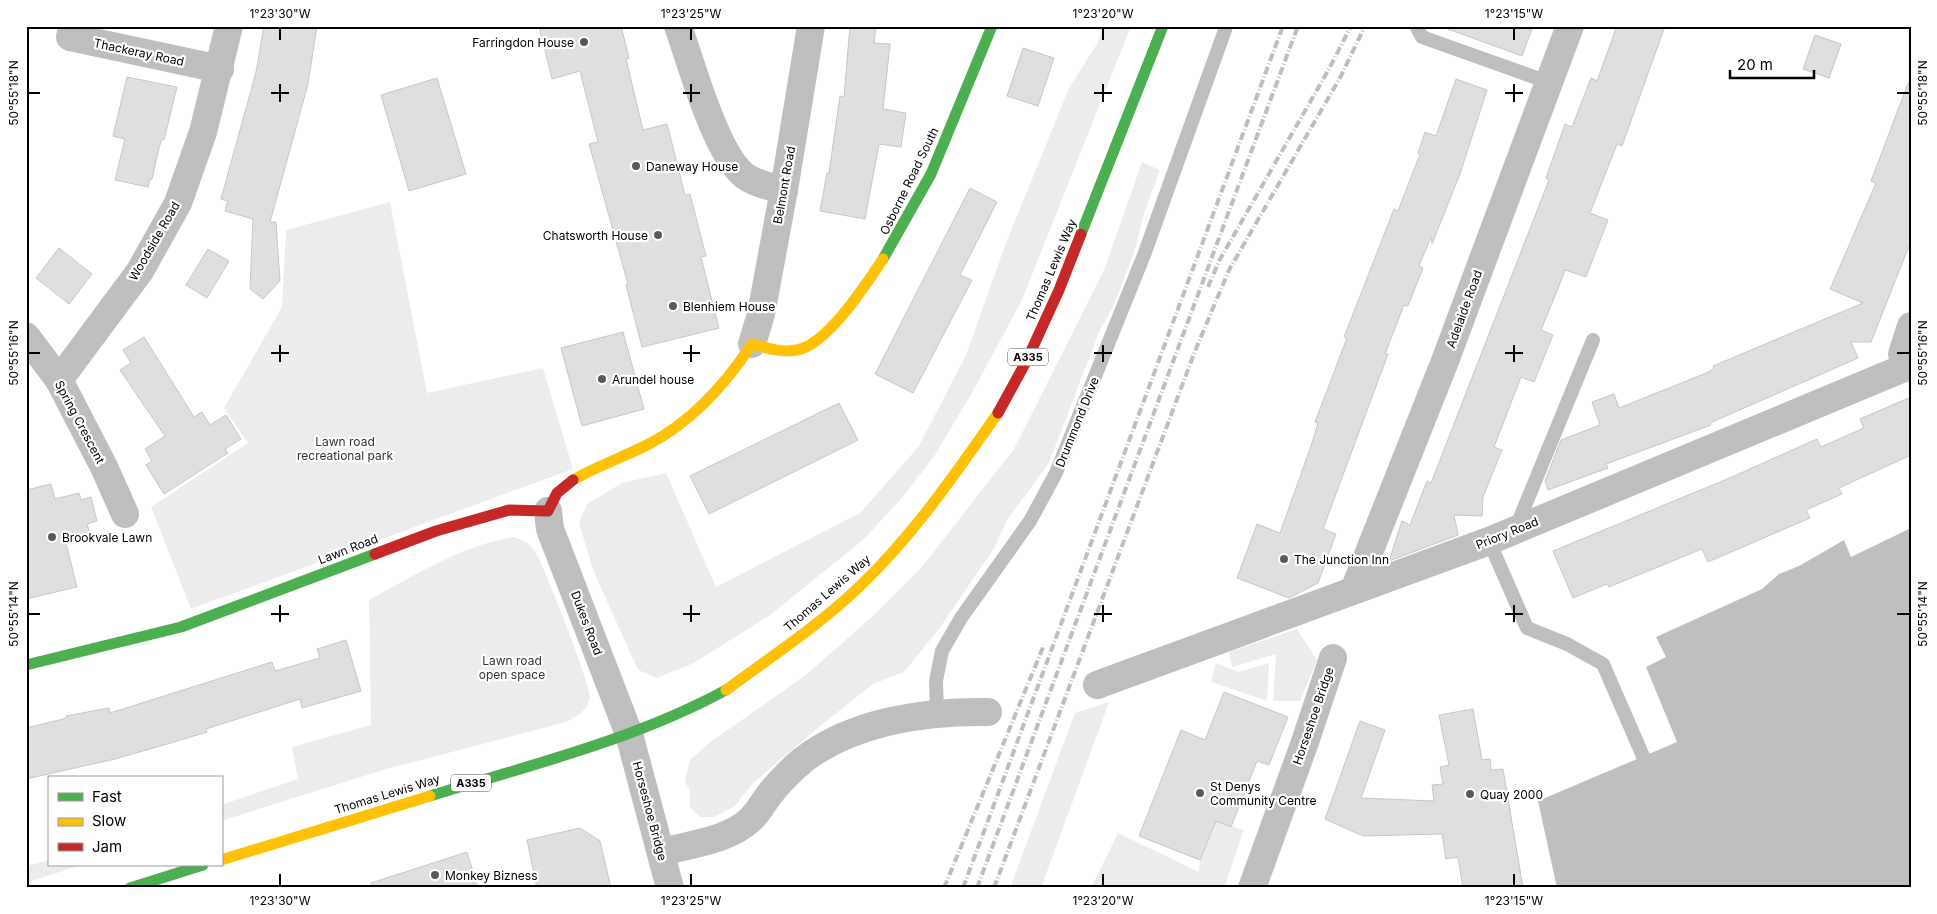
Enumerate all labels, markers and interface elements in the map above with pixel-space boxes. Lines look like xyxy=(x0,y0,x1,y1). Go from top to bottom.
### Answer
text: 1°23'30"W xyxy=(249,6,311,21)
text: 1°23'25"W xyxy=(661,6,722,21)
text: 1°23'20"W xyxy=(1073,6,1134,21)
text: 1°23'15"W xyxy=(1485,6,1543,21)
street label: Thackeray Road xyxy=(92,35,186,69)
place label: Farringdon House xyxy=(472,35,574,50)
marker: Farringdon House xyxy=(578,36,590,48)
scale bar xyxy=(1730,48,1813,80)
text: 20 m xyxy=(1737,55,1773,74)
text: 50°55'18"N xyxy=(6,60,21,126)
text: 50°55'18"N xyxy=(1915,60,1930,126)
street label: Osborne Road South xyxy=(876,125,942,237)
street label: Belmont Road xyxy=(770,145,798,225)
place label: Daneway House xyxy=(646,159,738,174)
marker: Daneway House xyxy=(630,160,642,172)
street label: Woodside Road xyxy=(125,199,183,283)
street label: Thomas Lewis Way xyxy=(1023,216,1079,323)
place label: Chatsworth House xyxy=(543,228,648,243)
marker: Chatsworth House xyxy=(652,229,664,241)
street label: Adelaide Road xyxy=(1443,268,1485,350)
place label: Blenhiem House xyxy=(683,299,775,314)
marker: Blenhiem House xyxy=(667,300,679,312)
text: 50°55'16"N xyxy=(6,320,21,386)
text: 50°55'16"N xyxy=(1915,320,1930,386)
road number: A335 xyxy=(1008,348,1048,366)
place label: Arundel house xyxy=(612,372,694,387)
marker: Arundel house xyxy=(596,373,608,385)
street label: Drummond Drive xyxy=(1052,375,1102,469)
street label: Spring Crescent xyxy=(52,378,108,466)
park label: Lawn road recreational park xyxy=(297,434,393,463)
street label: Priory Road xyxy=(1473,514,1541,552)
place label: Brookvale Lawn xyxy=(62,530,152,545)
marker: Brookvale Lawn xyxy=(46,531,58,543)
street label: Lawn Road xyxy=(316,531,380,567)
street label: Thomas Lewis Way xyxy=(781,551,873,635)
place label: The Junction Inn xyxy=(1294,552,1389,567)
marker: The Junction Inn xyxy=(1278,553,1290,565)
text: 50°55'14"N xyxy=(6,581,21,647)
text: 50°55'14"N xyxy=(1915,581,1930,647)
street label: Dukes Road xyxy=(568,589,606,657)
park label: Lawn road open space xyxy=(479,653,545,682)
street label: Horseshoe Bridge xyxy=(1289,665,1337,767)
street label: Horseshoe Bridge xyxy=(630,760,670,862)
street label: Thomas Lewis Way xyxy=(332,771,442,817)
road number: A335 xyxy=(451,774,491,791)
legend xyxy=(48,776,222,866)
place label: St Denys Community Centre xyxy=(1210,779,1316,808)
text: Fast xyxy=(92,787,122,806)
marker: St Denys Community Centre xyxy=(1194,787,1206,799)
place label: Quay 2000 xyxy=(1480,787,1543,802)
marker: Quay 2000 xyxy=(1464,788,1476,800)
text: Slow xyxy=(92,811,126,830)
text: Jam xyxy=(92,837,122,856)
place label: Monkey Bizness xyxy=(445,868,537,883)
marker: Monkey Bizness xyxy=(429,869,441,881)
text: 1°23'30"W xyxy=(249,893,311,908)
text: 1°23'25"W xyxy=(661,893,722,908)
text: 1°23'20"W xyxy=(1073,893,1134,908)
text: 1°23'15"W xyxy=(1485,893,1543,908)

